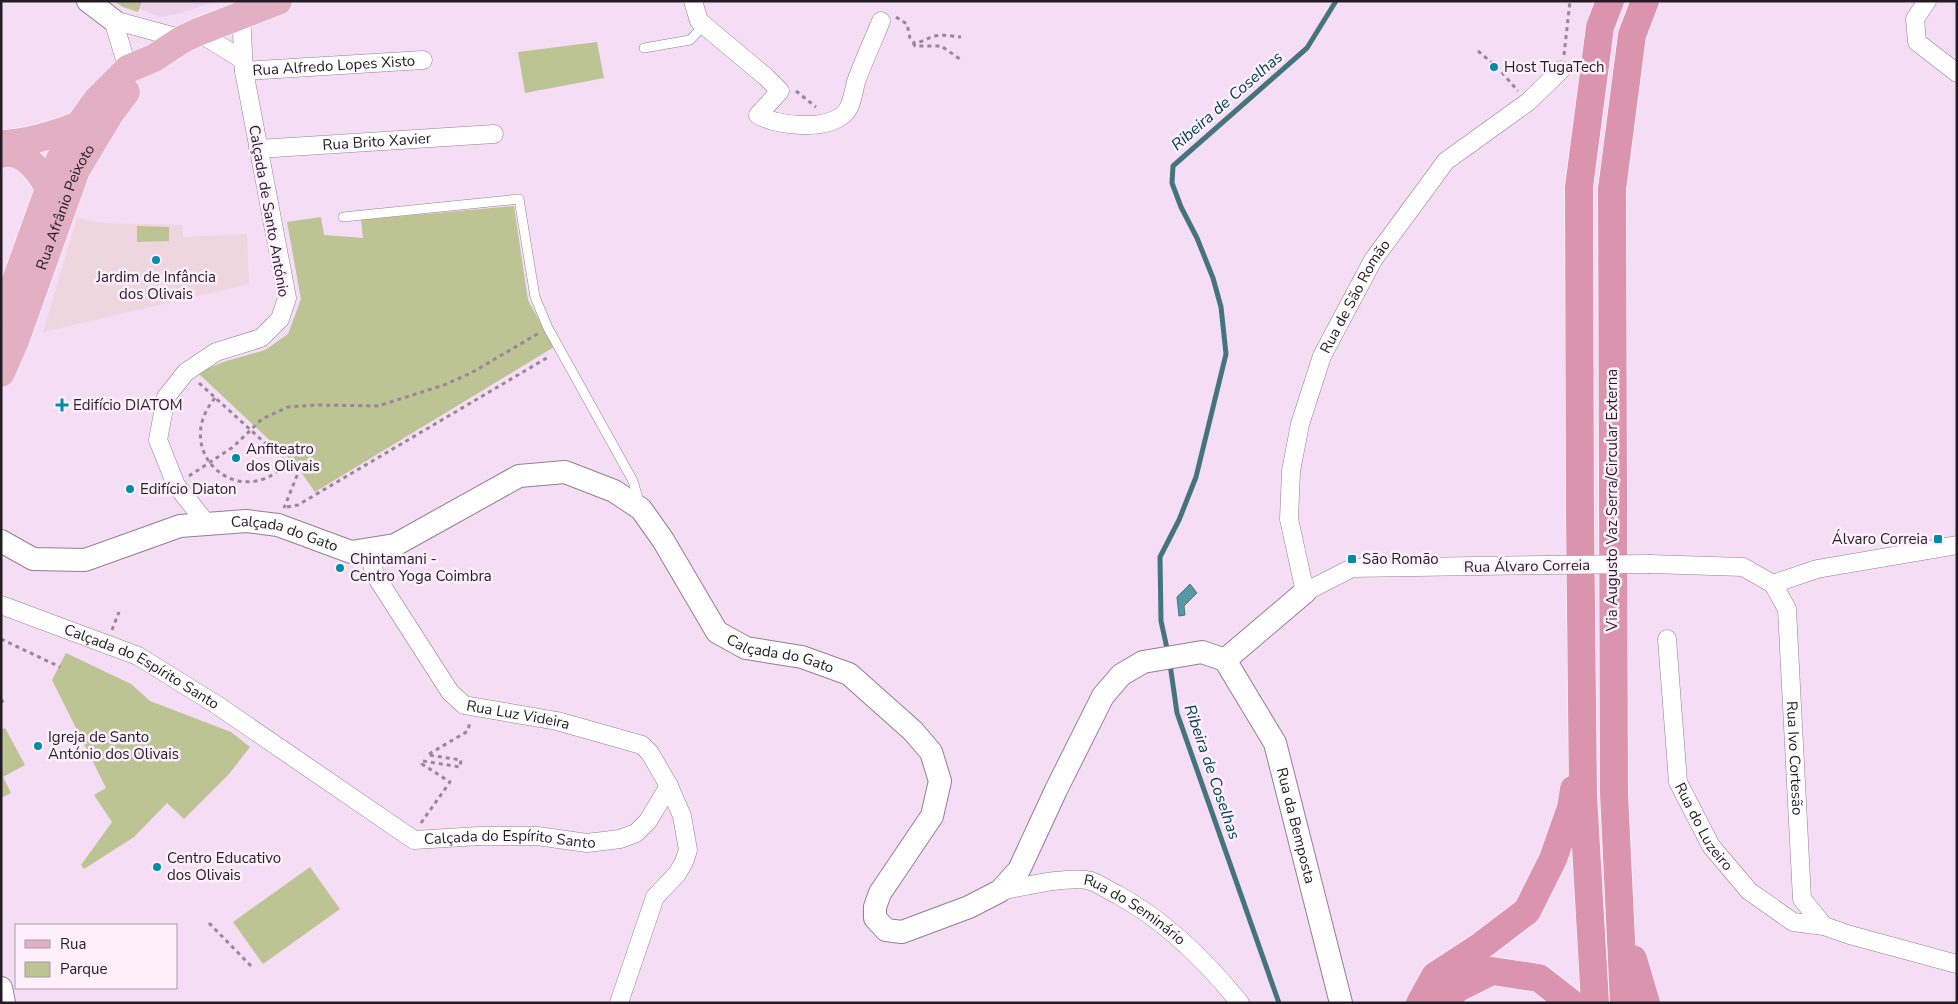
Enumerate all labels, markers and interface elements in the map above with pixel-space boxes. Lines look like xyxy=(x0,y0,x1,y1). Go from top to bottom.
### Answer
water label: Ribeira de Coselhas xyxy=(1166,46,1288,156)
street label: Rua Alfredo Lopes Xisto xyxy=(252,51,416,80)
place label: Host TugaTech xyxy=(1504,57,1604,77)
marker: Host TugaTech xyxy=(1488,61,1500,73)
street label: Calçada de Santo António xyxy=(244,123,294,299)
street label: Rua Brito Xavier xyxy=(322,128,432,155)
street label: Rua Afrânio Peixoto xyxy=(31,141,99,273)
street label: Rua de São Romão xyxy=(1315,235,1395,357)
marker: Jardim de Infância dos Olivais xyxy=(150,254,162,266)
place label: Jardim de Infância dos Olivais xyxy=(95,267,216,304)
street label: Via Augusto Vaz Serra/Circular Externa xyxy=(1602,369,1622,632)
place label: Edifício DIATOM xyxy=(73,395,182,415)
marker: Edifício DIATOM xyxy=(55,398,69,412)
place label: Anfiteatro dos Olivais xyxy=(246,439,320,476)
marker: Anfiteatro dos Olivais xyxy=(230,452,242,464)
place label: Edifício Diaton xyxy=(140,479,237,499)
marker: Edifício Diaton xyxy=(124,483,136,495)
street label: Calçada do Gato xyxy=(230,511,341,556)
place label: Álvaro Correia xyxy=(1832,529,1928,549)
marker: Álvaro Correia xyxy=(1932,533,1944,545)
place label: Chintamani - Centro Yoga Coimbra xyxy=(350,549,492,586)
place label: São Romão xyxy=(1362,549,1439,569)
marker: São Romão xyxy=(1346,553,1358,565)
street label: Rua Álvaro Correia xyxy=(1464,555,1590,577)
marker: Chintamani - Centro Yoga Coimbra xyxy=(334,562,346,574)
street label: Calçada do Espírito Santo xyxy=(61,619,223,714)
street label: Calçada do Gato xyxy=(723,629,837,678)
street label: Rua Luz Videira xyxy=(465,696,572,734)
street label: Rua Ivo Cortesão xyxy=(1782,701,1808,816)
water label: Ribeira de Coselhas xyxy=(1179,702,1246,843)
place label: Igreja de Santo António dos Olivais xyxy=(48,727,179,764)
marker: Igreja de Santo António dos Olivais xyxy=(32,740,44,752)
street label: Rua da Bemposta xyxy=(1272,765,1320,886)
street label: Rua do Luzeiro xyxy=(1670,779,1738,875)
street label: Calçada do Espírito Santo xyxy=(423,826,597,853)
place label: Centro Educativo dos Olivais xyxy=(167,848,281,885)
marker: Centro Educativo dos Olivais xyxy=(151,861,163,873)
street label: Rua do Seminário xyxy=(1082,870,1190,950)
legend xyxy=(15,924,178,989)
text: Rua xyxy=(60,934,86,954)
text: Parque xyxy=(60,959,108,979)

